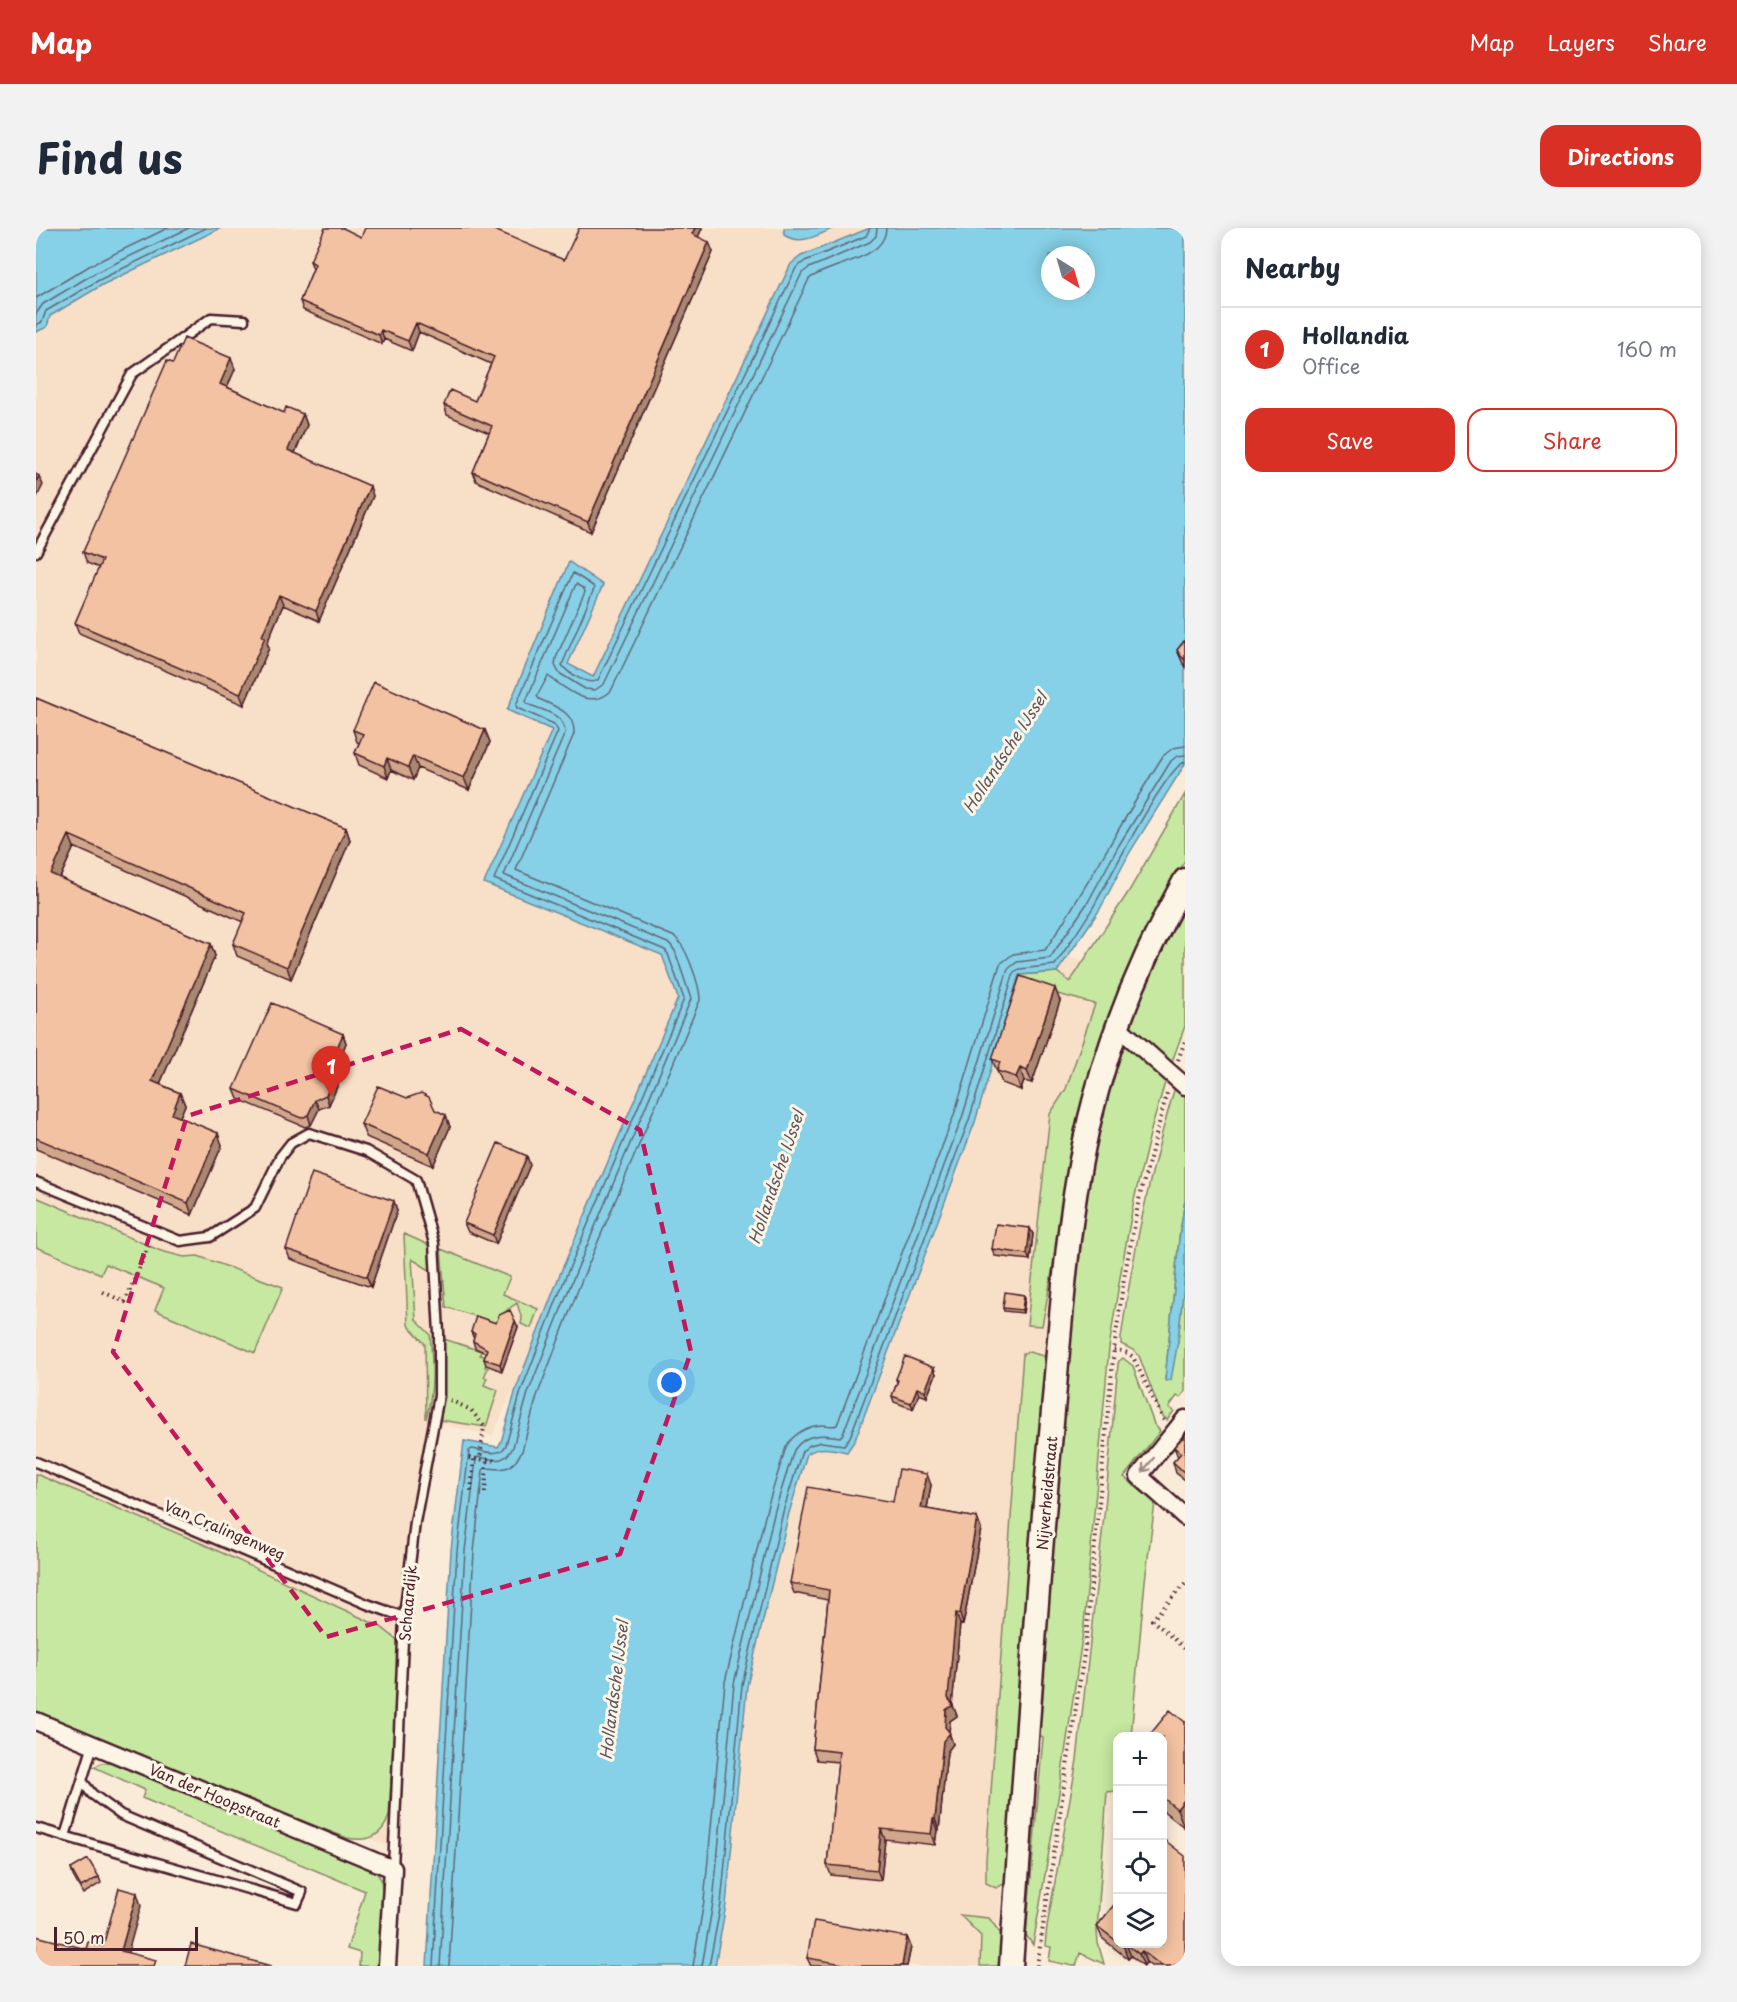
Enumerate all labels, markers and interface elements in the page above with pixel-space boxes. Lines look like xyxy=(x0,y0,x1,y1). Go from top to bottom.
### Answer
text: Map xyxy=(30,21,92,64)
text: Map xyxy=(1470,26,1514,58)
text: Layers xyxy=(1547,26,1615,58)
text: Share xyxy=(1648,26,1707,58)
text: Find us xyxy=(36,125,183,188)
button: Directions xyxy=(1540,125,1701,187)
north arrow xyxy=(1041,246,1095,300)
text: Nearby xyxy=(1245,248,1340,287)
text: Hollandia xyxy=(1302,318,1409,351)
text: 1 xyxy=(1260,334,1269,364)
text: 160 m xyxy=(1617,334,1677,364)
text: Office xyxy=(1302,351,1360,381)
button: Save xyxy=(1245,408,1455,472)
button: Share xyxy=(1467,408,1677,472)
water label: Hollandsche IJssel xyxy=(956,685,1054,817)
pin: 1 xyxy=(312,1046,350,1096)
water label: Hollandsche IJssel xyxy=(741,1105,810,1247)
your location xyxy=(657,1368,686,1397)
street label: Nijverheidstraat xyxy=(1030,1435,1062,1551)
one-way arrow xyxy=(1142,1457,1155,1473)
street label: Van Cralingenweg xyxy=(161,1493,289,1565)
street label: Schaardijk xyxy=(392,1564,422,1642)
water label: Hollandsche IJssel xyxy=(593,1617,634,1761)
map controls xyxy=(1113,1732,1167,1948)
button: + xyxy=(1113,1732,1167,1786)
street label: Van der Hoopstraat xyxy=(146,1757,284,1833)
button: − xyxy=(1113,1786,1167,1840)
button: locate xyxy=(1113,1840,1167,1894)
button: layers xyxy=(1113,1894,1167,1948)
scale bar xyxy=(54,1924,198,1952)
text: 50 m xyxy=(63,1925,104,1949)

